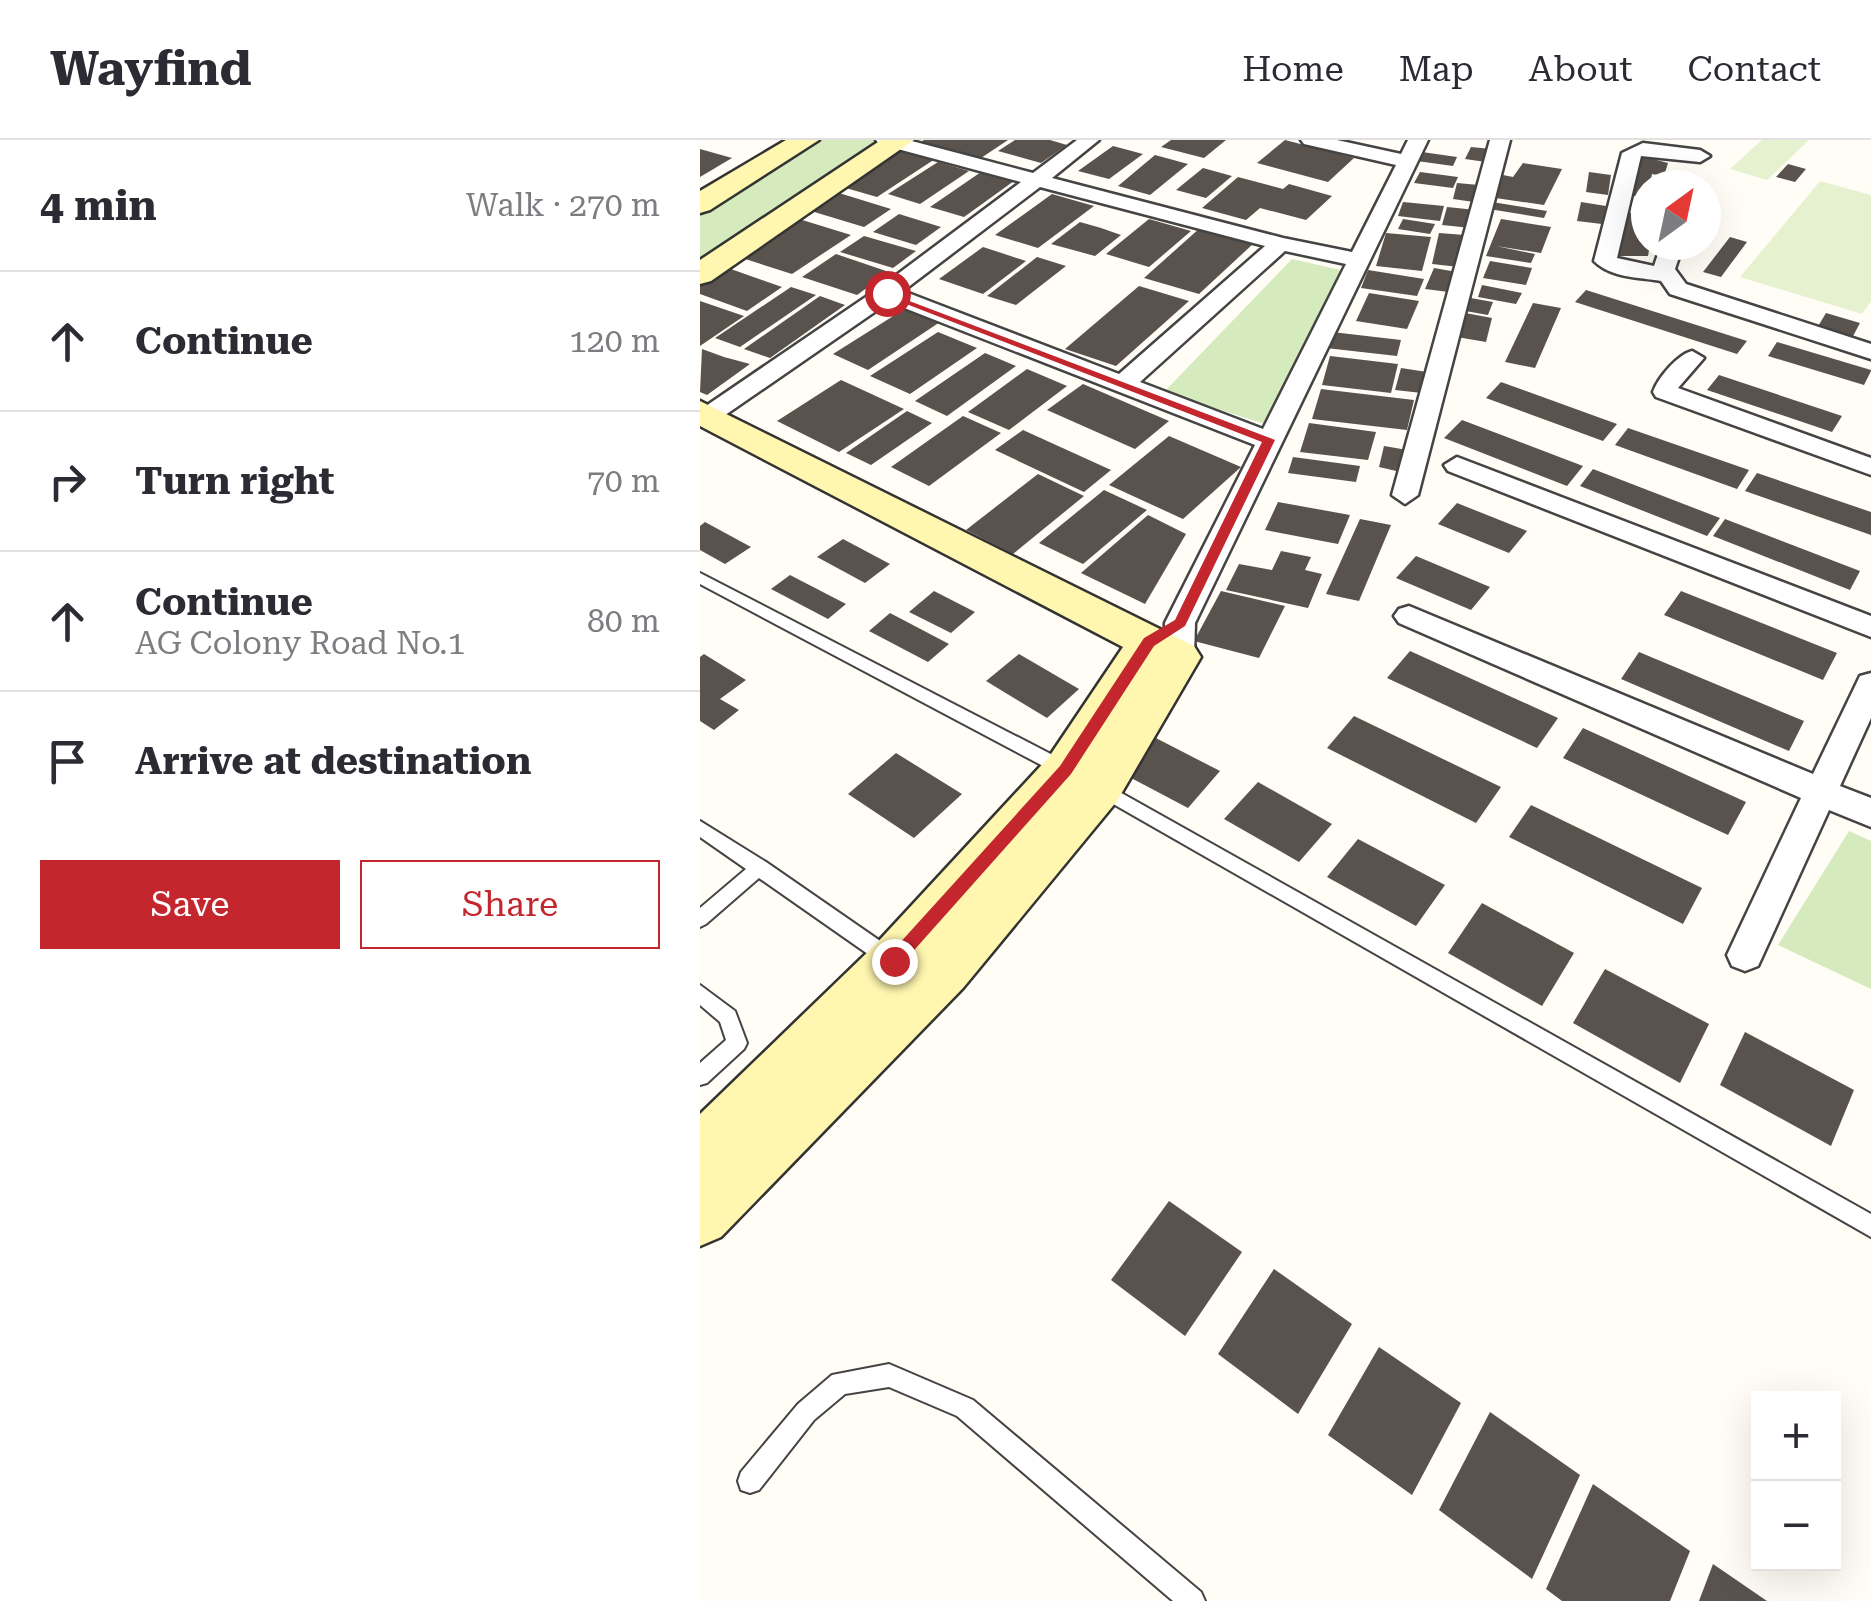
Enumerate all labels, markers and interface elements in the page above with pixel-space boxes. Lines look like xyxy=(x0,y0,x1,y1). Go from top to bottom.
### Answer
text: Wayfind xyxy=(50,41,252,97)
text: Home xyxy=(1242,49,1344,90)
text: Map xyxy=(1399,49,1474,90)
text: About xyxy=(1529,49,1633,90)
text: Contact xyxy=(1688,49,1821,90)
north arrow xyxy=(1631,170,1721,260)
text: 4 min xyxy=(40,181,157,230)
text: Walk · 270 m xyxy=(466,186,660,224)
route start xyxy=(865,271,911,317)
icon: ahead xyxy=(40,314,95,369)
text: Continue xyxy=(135,319,313,363)
text: 120 m xyxy=(569,322,660,360)
icon: right xyxy=(40,454,95,509)
text: Turn right xyxy=(135,459,334,503)
text: 70 m xyxy=(587,462,660,500)
text: Continue xyxy=(135,580,313,624)
icon: ahead xyxy=(40,594,95,649)
text: 80 m xyxy=(587,602,660,640)
text: AG Colony Road No.1 xyxy=(135,624,465,662)
icon: arrive xyxy=(40,734,95,789)
text: Arrive at destination xyxy=(135,739,531,783)
button: Save xyxy=(40,860,340,949)
button: Share xyxy=(360,860,660,949)
route end xyxy=(872,939,918,985)
map controls xyxy=(1751,1391,1841,1571)
button: + xyxy=(1751,1391,1841,1481)
button: − xyxy=(1751,1481,1841,1571)

